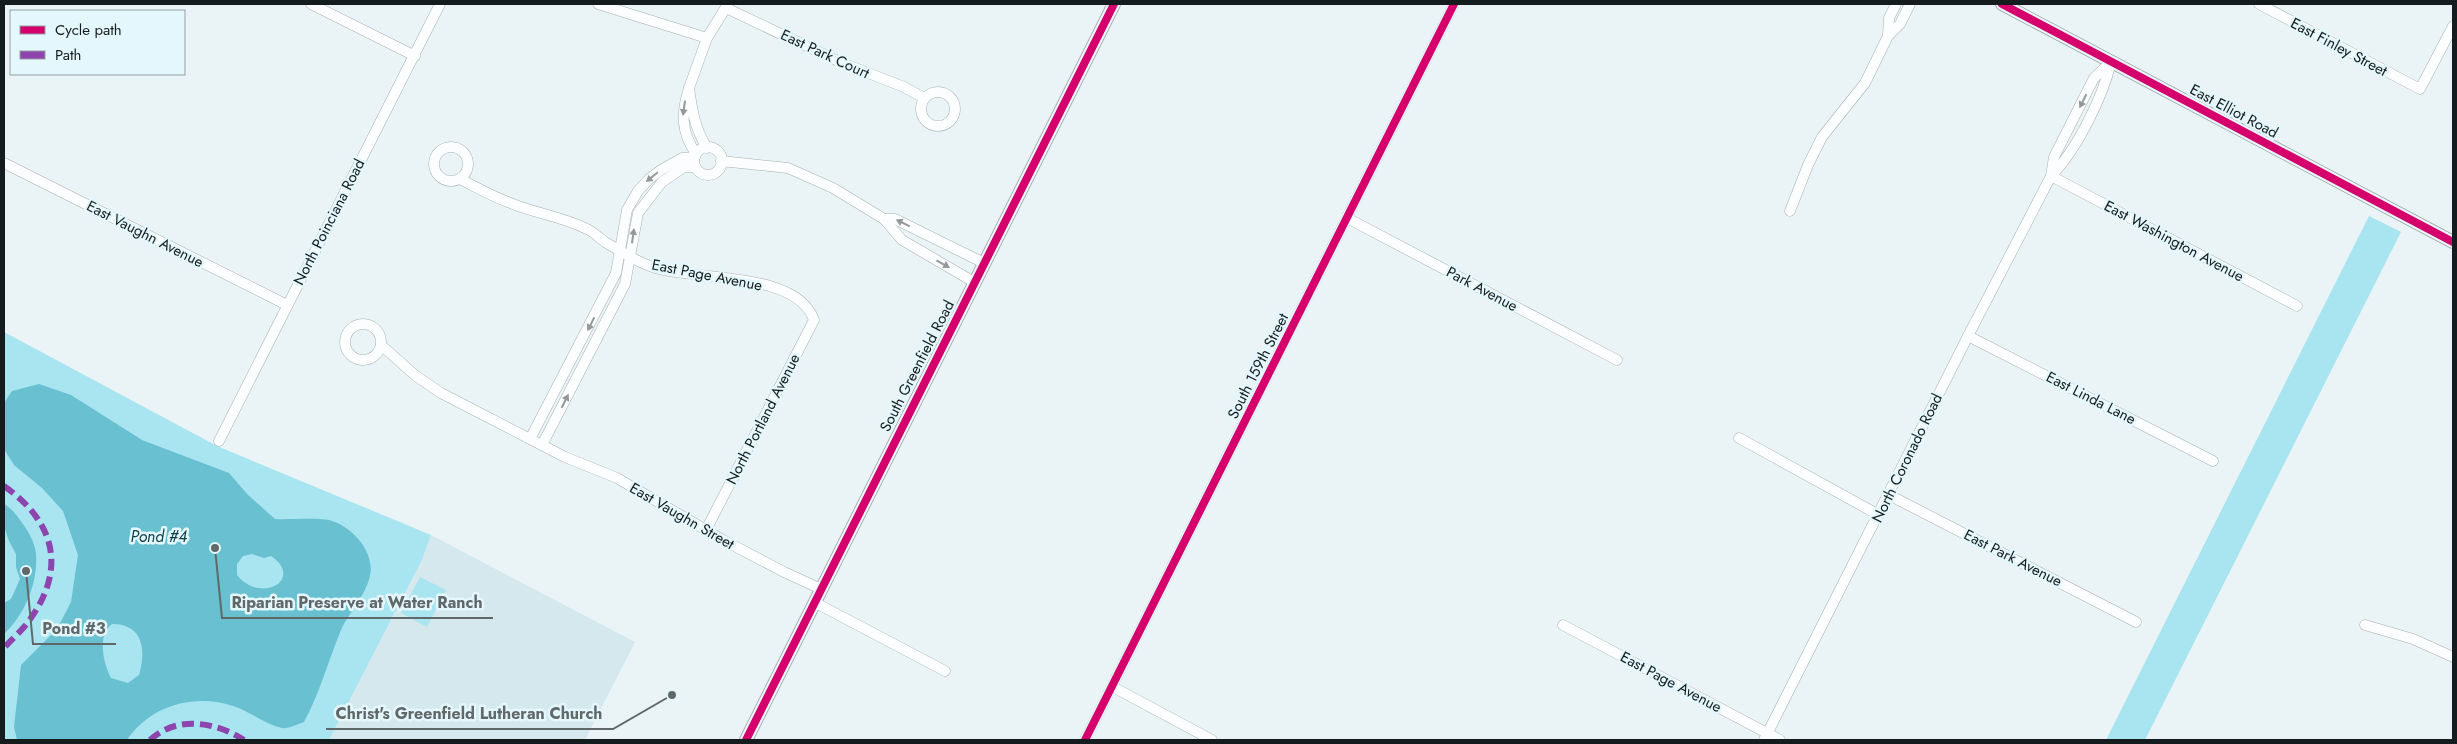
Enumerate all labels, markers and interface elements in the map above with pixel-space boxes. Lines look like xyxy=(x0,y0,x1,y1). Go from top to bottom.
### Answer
legend xyxy=(10,10,185,75)
street label: East Finley Street xyxy=(2287,12,2392,82)
text: Cycle path xyxy=(55,19,122,41)
street label: East Park Court xyxy=(777,24,873,84)
text: Path xyxy=(55,44,81,66)
street label: East Elliot Road xyxy=(2186,78,2282,144)
one-way arrow xyxy=(2079,94,2087,108)
one-way arrow xyxy=(680,101,688,117)
street label: North Poinciana Road xyxy=(288,155,370,289)
one-way arrow xyxy=(645,172,658,183)
street label: East Vaughn Avenue xyxy=(83,195,208,273)
street label: East Washington Avenue xyxy=(2100,195,2248,287)
one-way arrow xyxy=(896,219,910,227)
one-way arrow xyxy=(629,228,637,244)
street label: East Page Avenue xyxy=(650,254,764,297)
one-way arrow xyxy=(937,260,950,269)
street label: Park Avenue xyxy=(1442,261,1522,317)
street label: South Greenfield Road xyxy=(874,296,960,436)
street label: South 159th Street xyxy=(1222,309,1294,423)
one-way arrow xyxy=(587,317,595,331)
street label: North Portland Avenue xyxy=(721,350,806,488)
street label: East Linda Lane xyxy=(2042,366,2140,430)
street label: North Coronado Road xyxy=(1866,390,1948,526)
one-way arrow xyxy=(561,394,569,408)
street label: East Vaughn Street xyxy=(626,477,739,555)
street label: East Park Avenue xyxy=(1960,524,2066,592)
water label: Pond #4 xyxy=(131,525,187,548)
callout: Riparian Preserve at Water Ranch xyxy=(222,587,493,618)
text: Riparian Preserve at Water Ranch xyxy=(231,591,483,614)
callout: Pond #3 xyxy=(33,613,116,644)
text: Pond #3 xyxy=(42,617,106,640)
street label: East Page Avenue xyxy=(1616,646,1726,718)
callout: Christ's Greenfield Lutheran Church xyxy=(326,698,613,729)
text: Christ's Greenfield Lutheran Church xyxy=(336,702,602,725)

